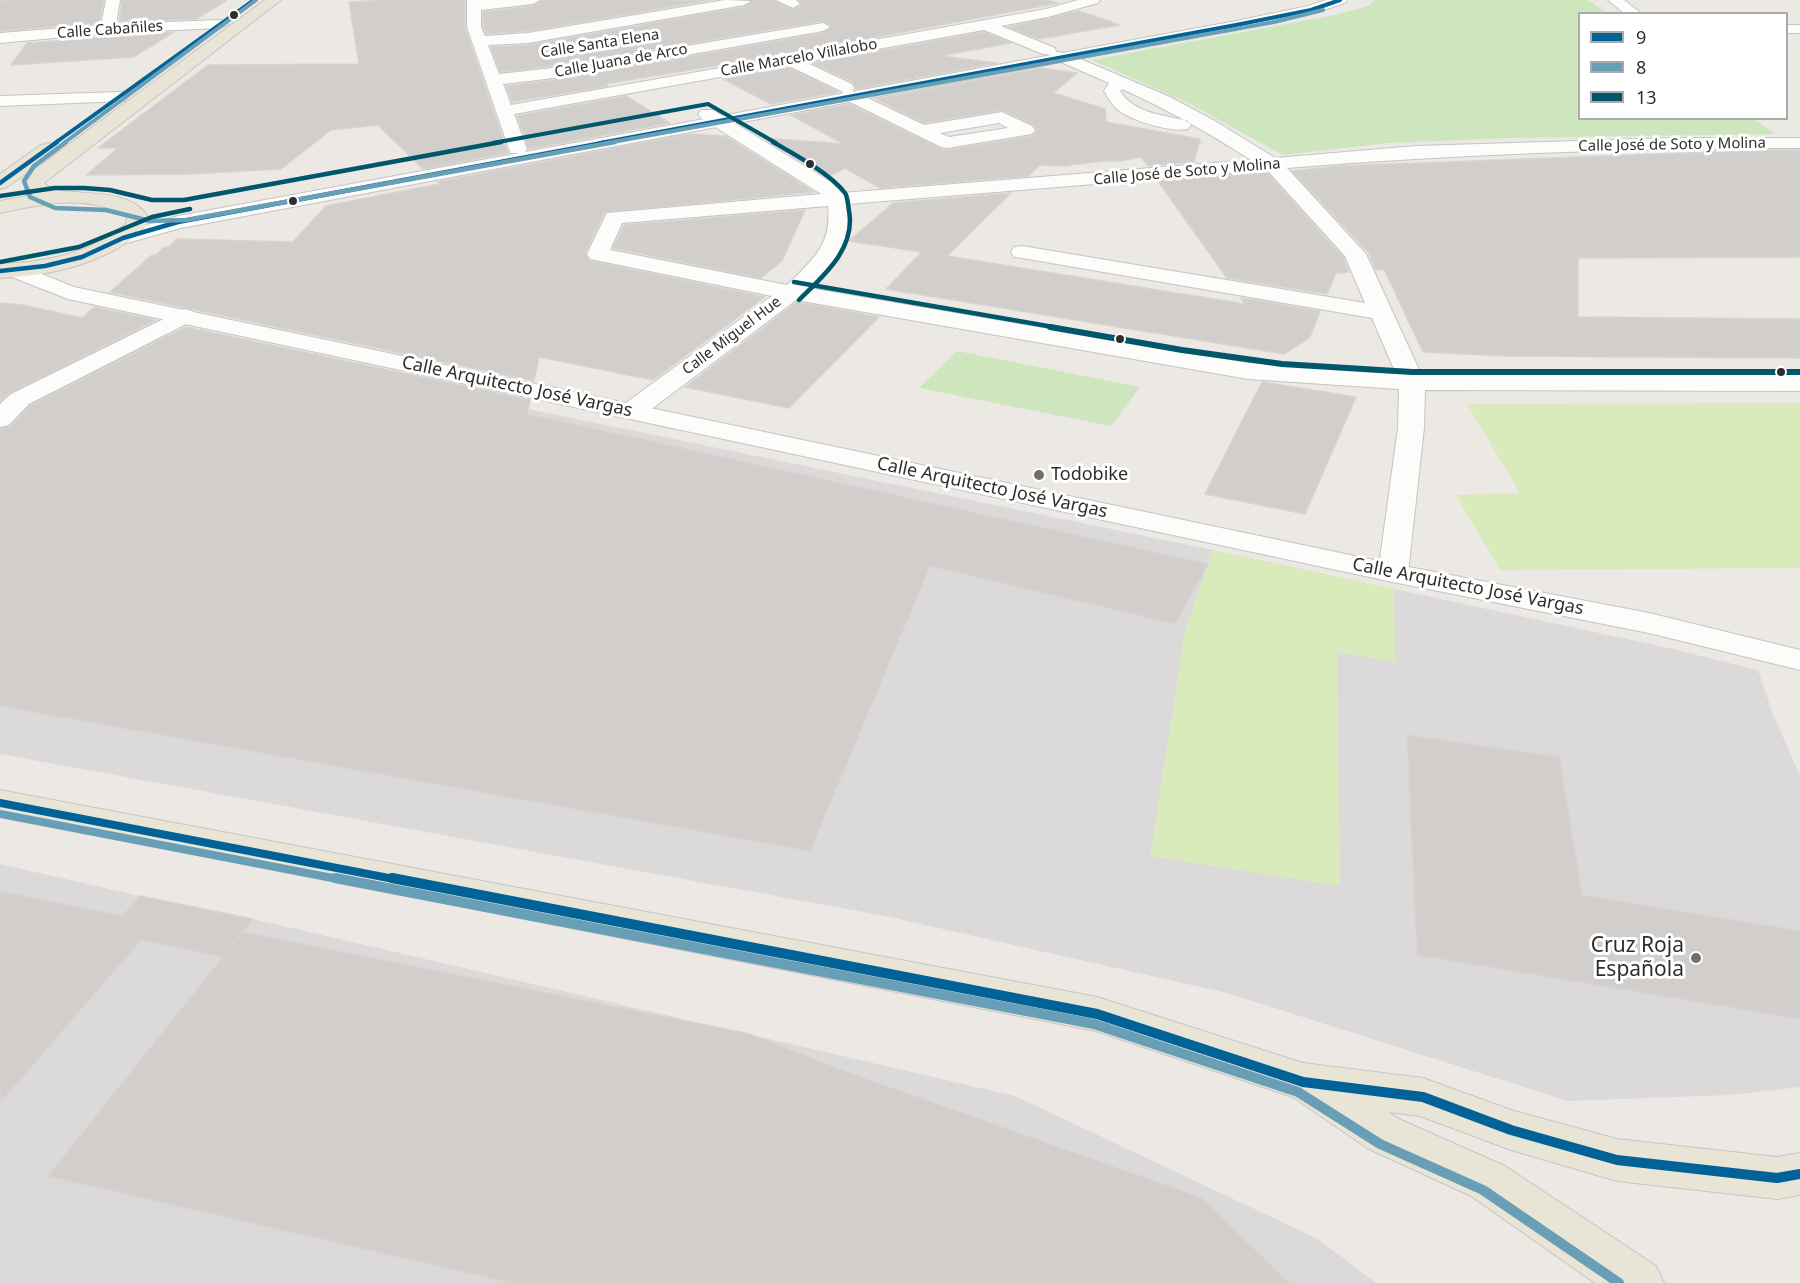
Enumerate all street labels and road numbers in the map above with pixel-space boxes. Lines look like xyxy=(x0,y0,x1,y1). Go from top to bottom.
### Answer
street label: Calle Cabañiles xyxy=(56,17,164,43)
street label: Calle Santa Elena xyxy=(539,26,661,62)
street label: Calle Marcelo Villalobo xyxy=(719,35,879,81)
street label: Calle Juana de Arco xyxy=(553,40,689,82)
street label: Calle José de Soto y Molina xyxy=(1578,134,1766,156)
street label: Calle José de Soto y Molina xyxy=(1093,155,1281,189)
street label: Calle Miguel Hue xyxy=(679,293,785,379)
street label: Calle Arquitecto José Vargas xyxy=(400,352,634,422)
street label: Calle Arquitecto José Vargas xyxy=(875,453,1109,523)
street label: Calle Arquitecto José Vargas xyxy=(1350,554,1586,620)

